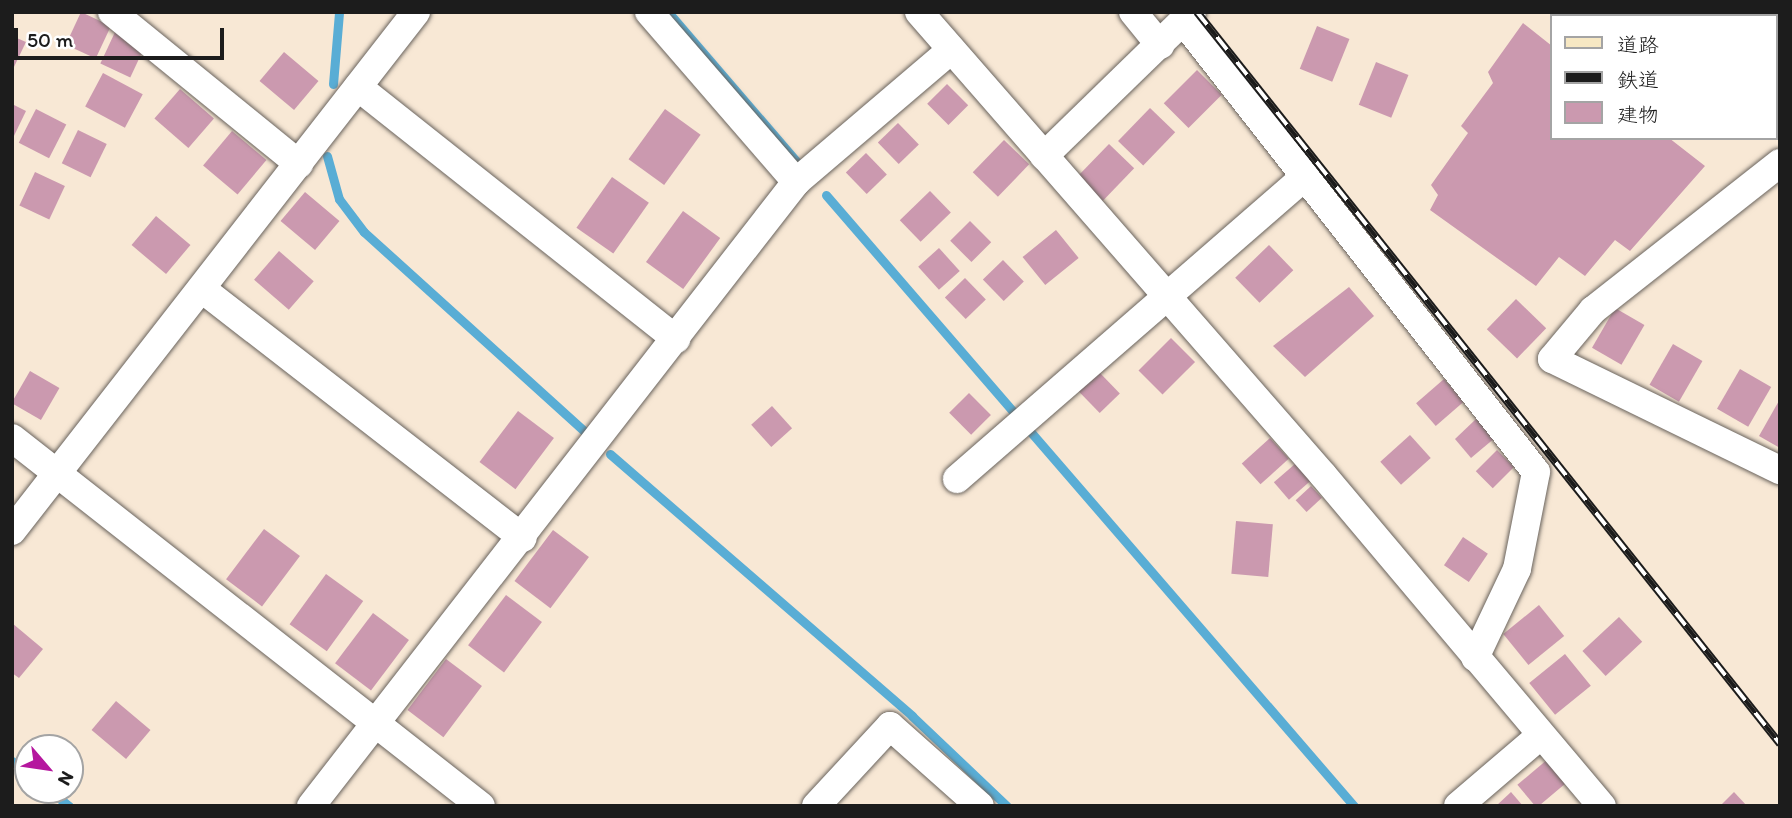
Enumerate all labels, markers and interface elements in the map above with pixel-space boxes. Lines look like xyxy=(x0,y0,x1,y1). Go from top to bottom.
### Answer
scale bar xyxy=(18,14,228,58)
legend xyxy=(1550,14,1778,140)
text: 50 m xyxy=(27,27,73,52)
text: 道路 xyxy=(1617,32,1659,57)
text: 鉄道 xyxy=(1617,67,1659,92)
text: 建物 xyxy=(1617,102,1659,127)
north arrow xyxy=(14,734,84,804)
text: N xyxy=(53,767,79,790)

